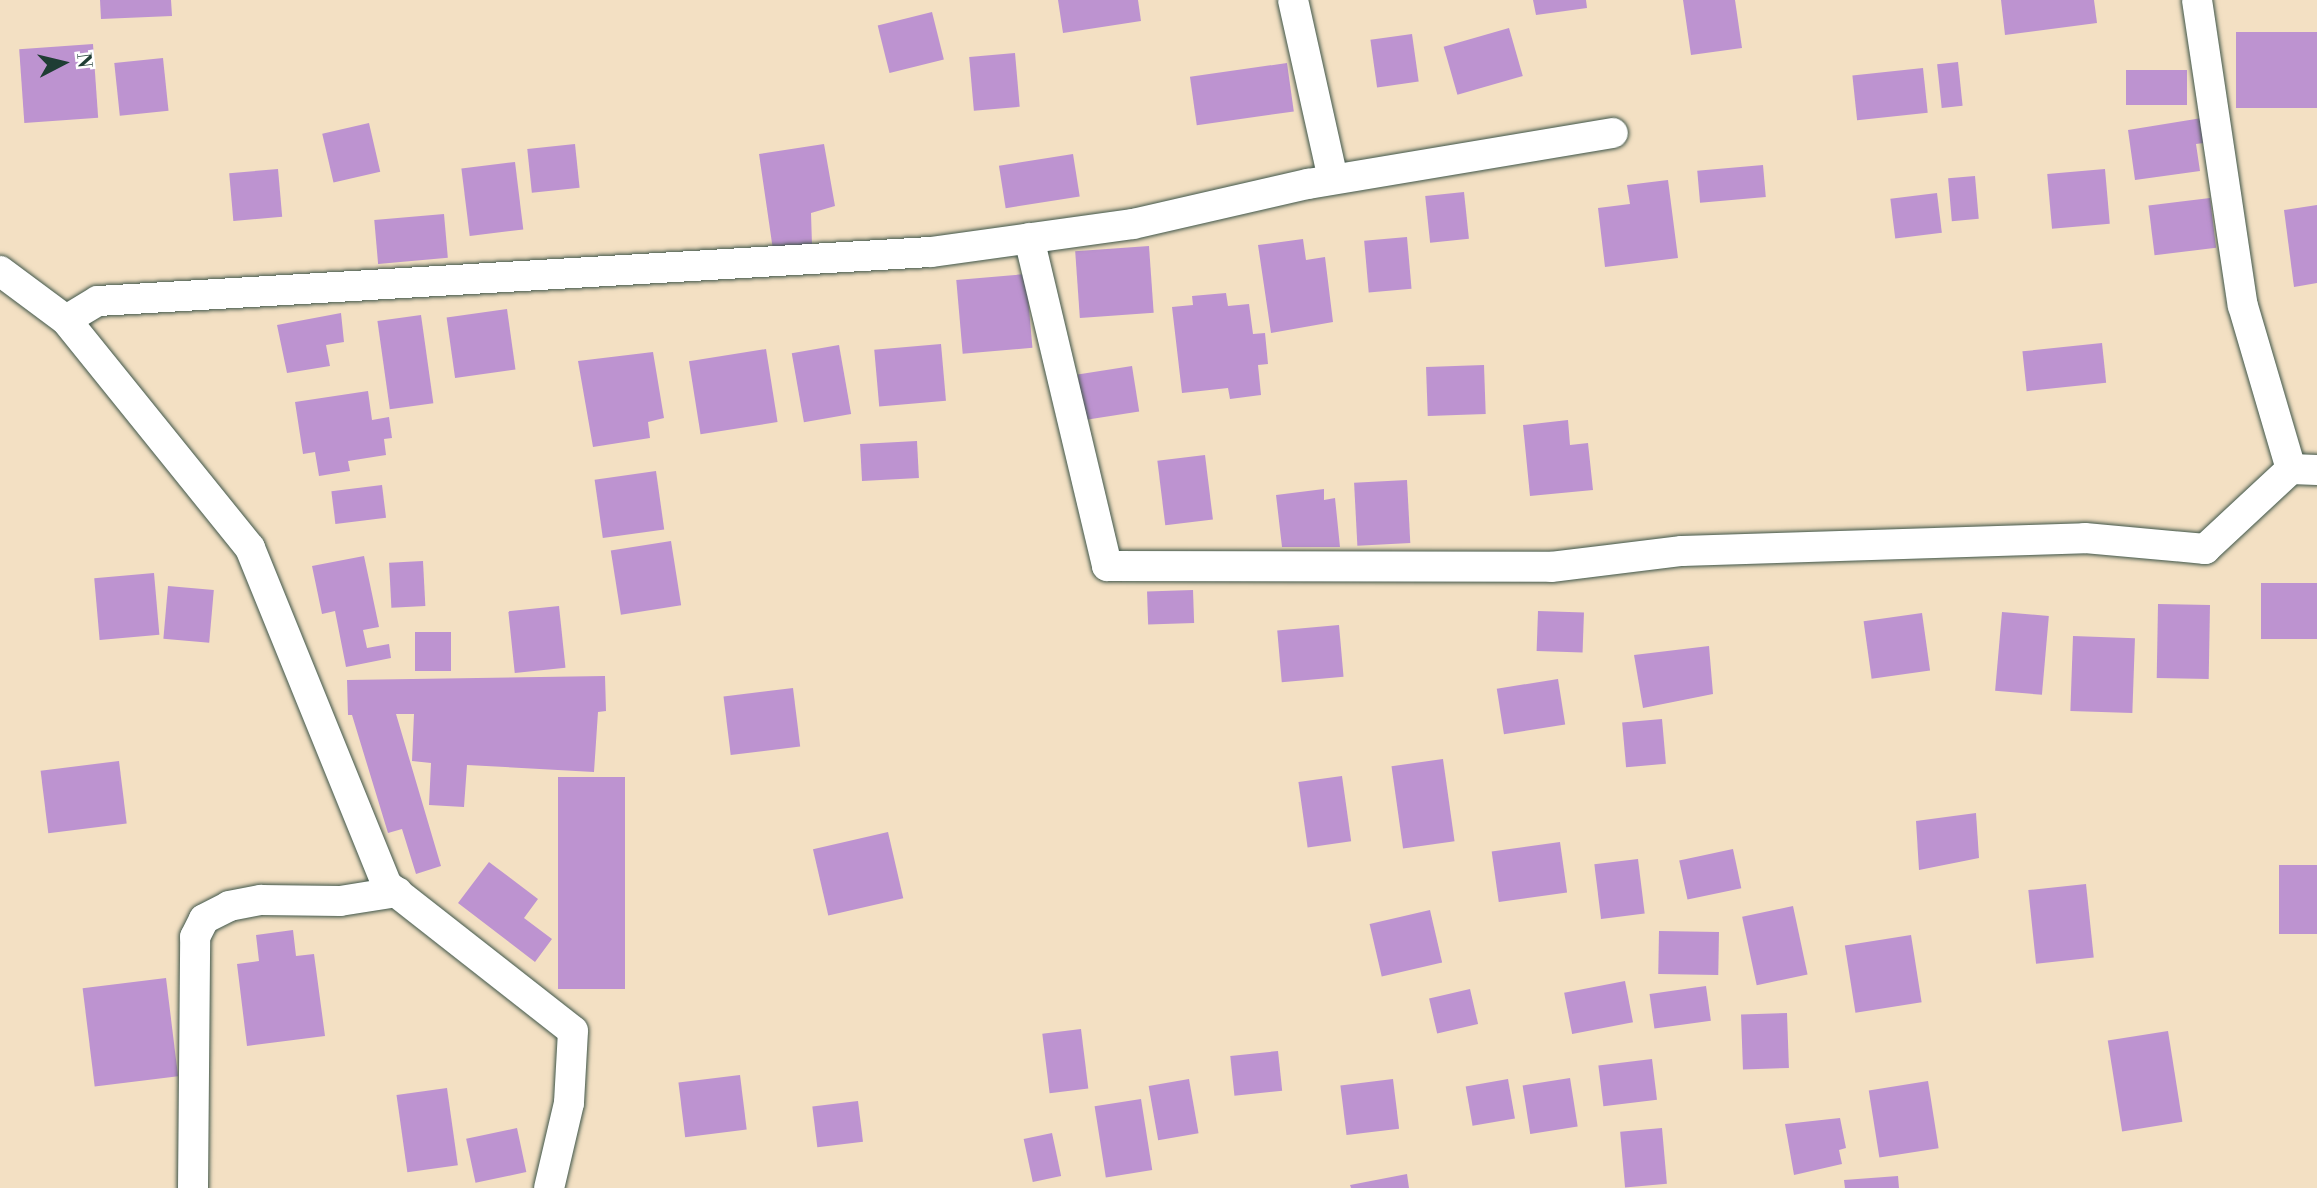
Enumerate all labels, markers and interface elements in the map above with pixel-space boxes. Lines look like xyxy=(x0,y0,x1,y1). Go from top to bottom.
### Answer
north arrow xyxy=(28,28,98,98)
text: N xyxy=(71,52,97,69)

